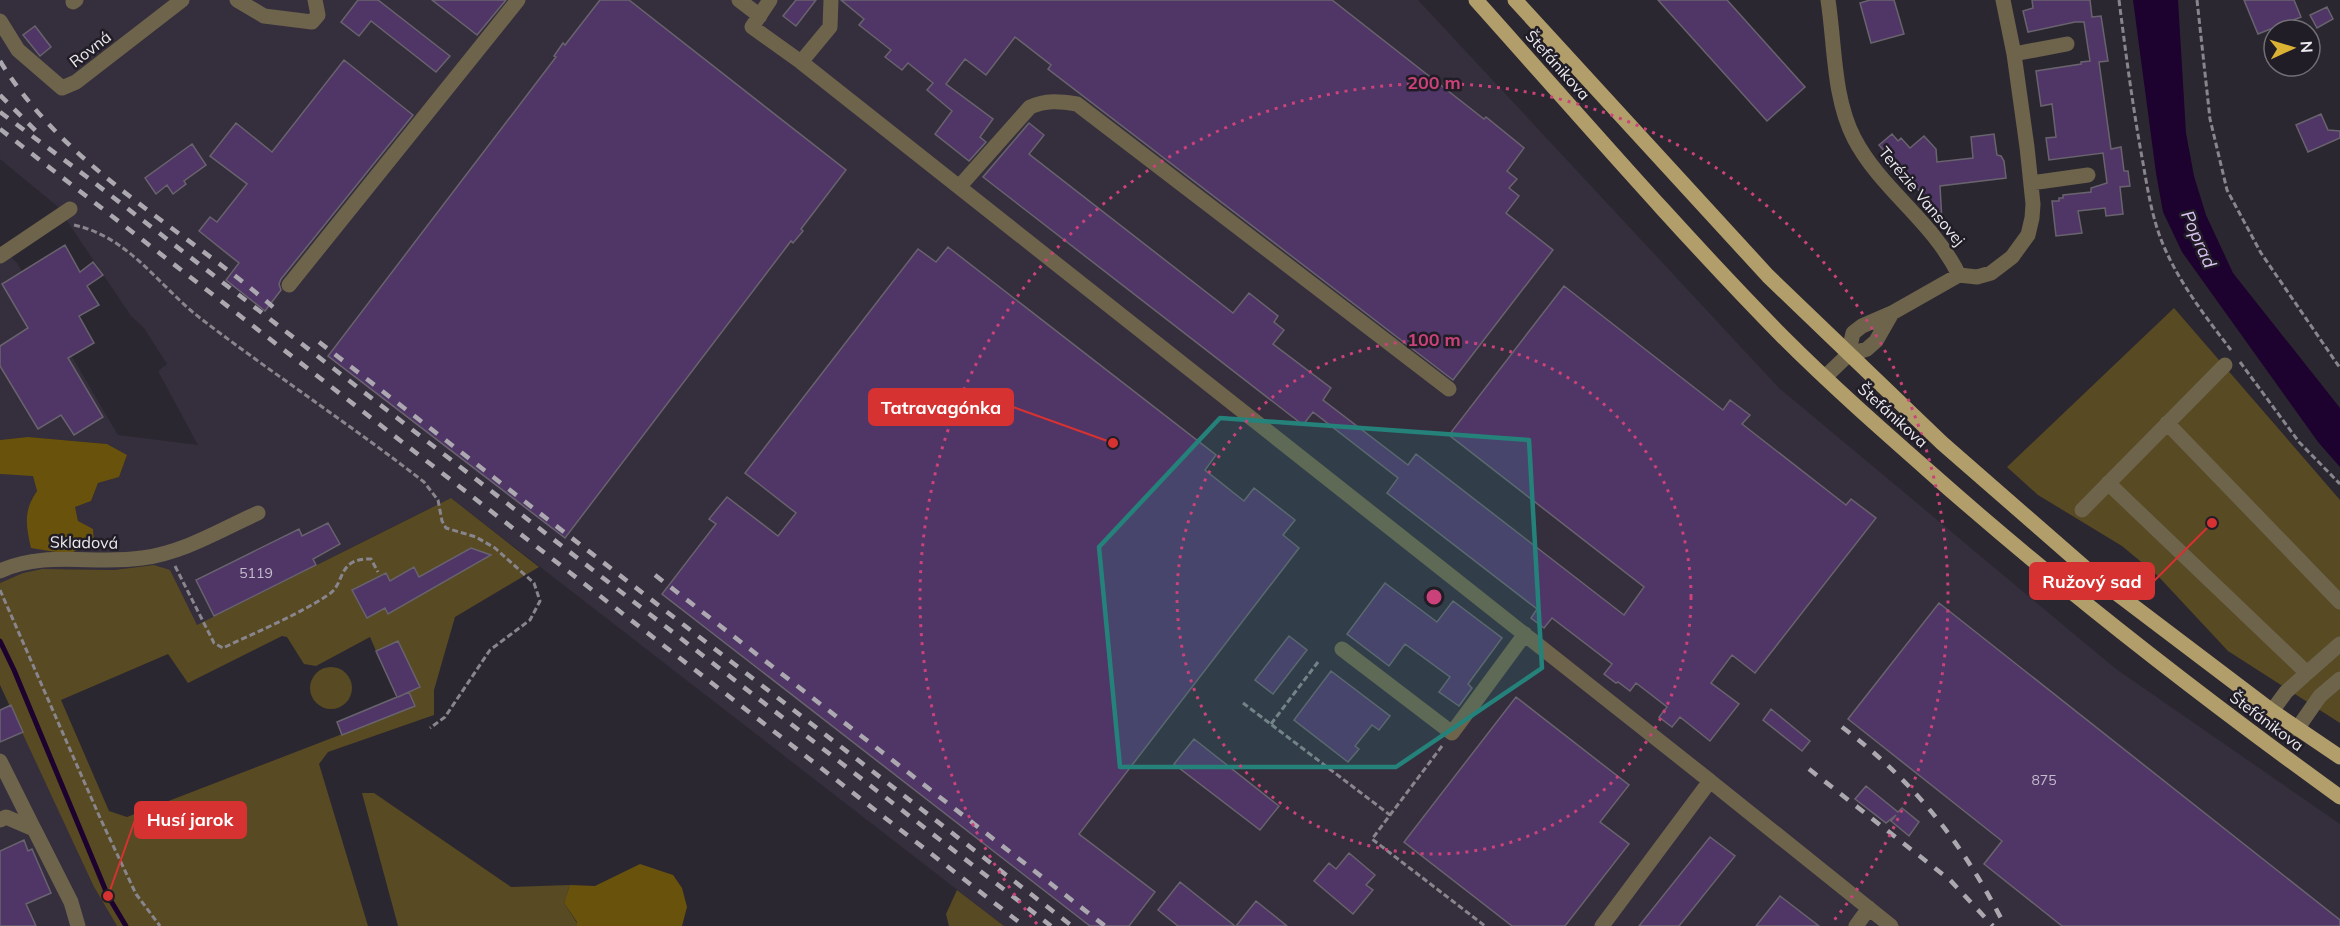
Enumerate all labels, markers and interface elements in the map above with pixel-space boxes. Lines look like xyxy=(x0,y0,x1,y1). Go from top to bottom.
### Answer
north arrow xyxy=(2262,18,2322,78)
street label: Štefánikova xyxy=(1521,26,1595,104)
street label: Rovná xyxy=(65,27,115,71)
text: N xyxy=(2297,40,2317,54)
text: 200 m xyxy=(1407,71,1461,94)
street label: Terézie Vansovej xyxy=(1875,142,1969,250)
water label: Poprad xyxy=(2176,207,2222,271)
text: 100 m xyxy=(1407,328,1461,351)
street label: Štefánikova xyxy=(1854,378,1932,452)
callout: Tatravagónka xyxy=(869,389,1013,425)
text: Tatravagónka xyxy=(881,396,1001,419)
street label: Skladová xyxy=(50,531,118,553)
callout: Ružový sad xyxy=(2030,563,2154,599)
house number: 5119 xyxy=(239,564,273,582)
text: Ružový sad xyxy=(2042,570,2142,593)
centre of rings xyxy=(1424,587,1444,607)
street label: Štefánikova xyxy=(2226,687,2308,755)
house number: 875 xyxy=(2031,771,2057,789)
callout: Husí jarok xyxy=(135,802,246,838)
text: Husí jarok xyxy=(147,808,234,831)

